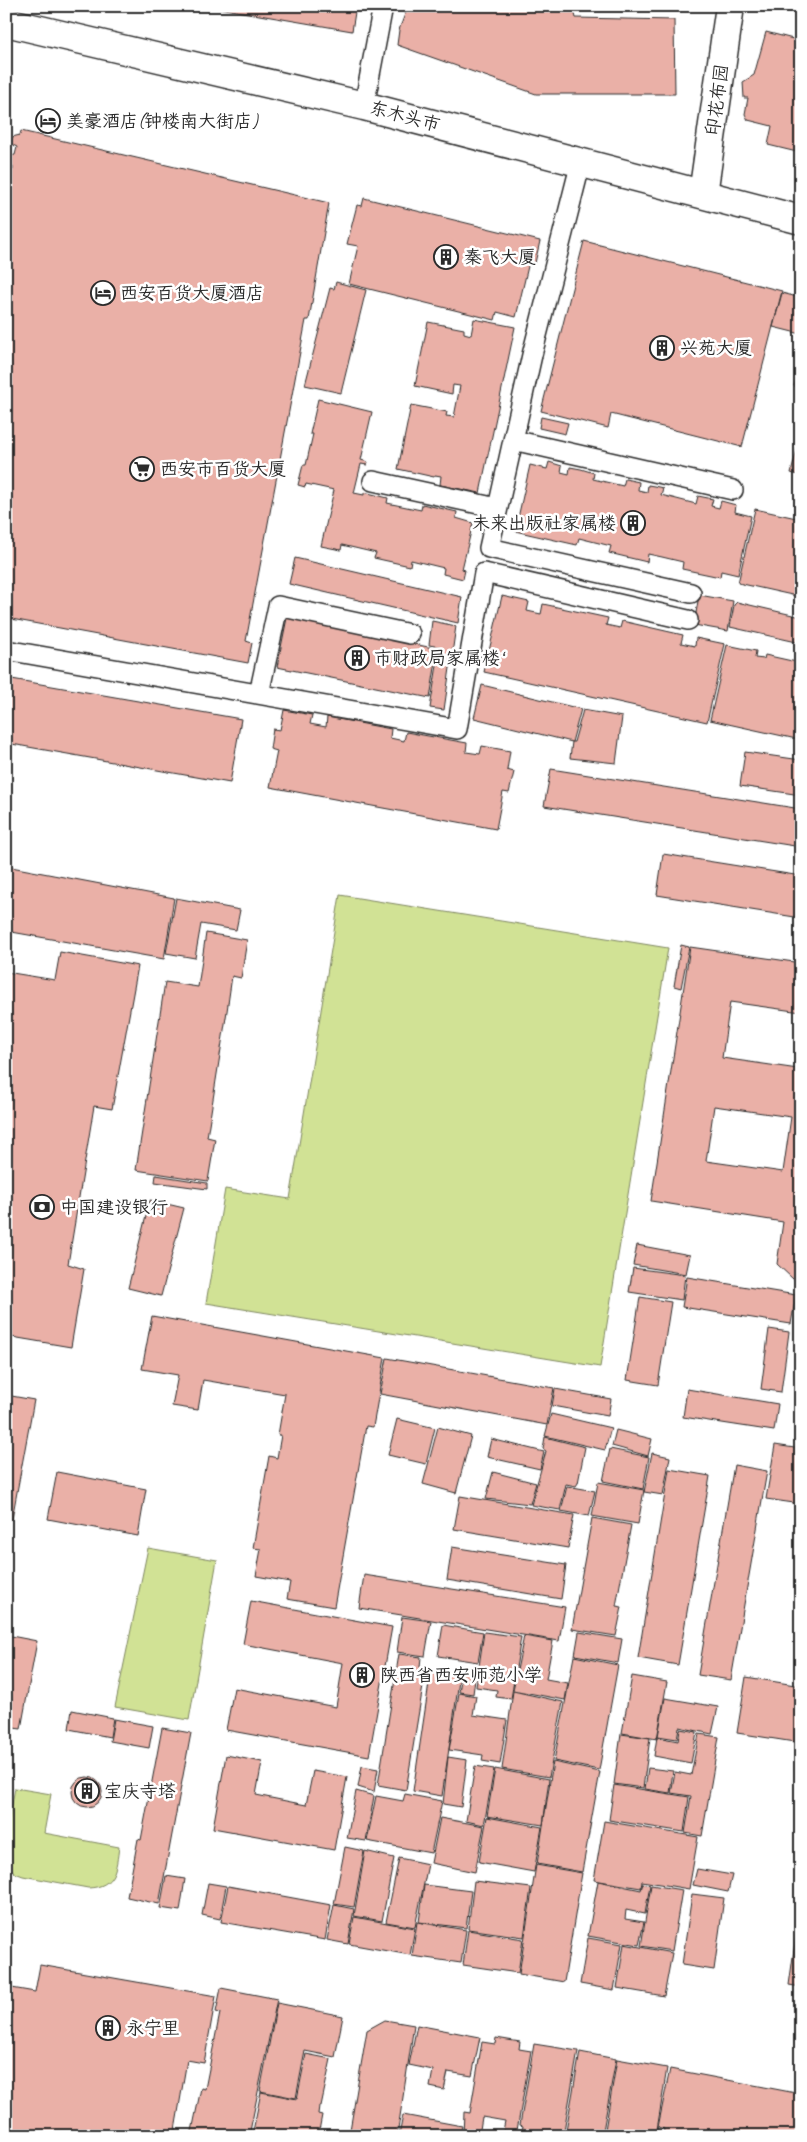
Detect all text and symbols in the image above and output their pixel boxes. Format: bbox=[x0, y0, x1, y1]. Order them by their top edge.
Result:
street label: 印花布园 bbox=[701, 63, 733, 137]
street label: 东木头市 bbox=[367, 96, 443, 136]
hotel icon: 美豪酒店(钟楼南大街店) bbox=[35, 108, 61, 134]
place label: 美豪酒店(钟楼南大街店) bbox=[66, 110, 259, 132]
building icon: 秦飞大厦 bbox=[433, 244, 459, 270]
place label: 秦飞大厦 bbox=[464, 246, 536, 268]
hotel icon: 西安百货大厦酒店 bbox=[90, 280, 116, 306]
place label: 西安百货大厦酒店 bbox=[120, 282, 264, 304]
building icon: 兴苑大厦 bbox=[649, 335, 675, 361]
place label: 兴苑大厦 bbox=[680, 337, 752, 359]
supermarket icon: 西安市百货大厦 bbox=[129, 456, 155, 482]
place label: 西安市百货大厦 bbox=[160, 458, 286, 480]
building icon: 未来出版社家属楼 bbox=[620, 510, 646, 536]
place label: 未来出版社家属楼 bbox=[472, 512, 616, 534]
building icon: 市财政局家属楼‘ bbox=[344, 645, 370, 671]
place label: 市财政局家属楼‘ bbox=[374, 647, 506, 669]
bank icon: 中国建设银行 bbox=[29, 1194, 55, 1220]
place label: 中国建设银行 bbox=[60, 1196, 168, 1218]
building icon: 陕西省西安师范小学 bbox=[349, 1662, 375, 1688]
place label: 陕西省西安师范小学 bbox=[380, 1664, 542, 1686]
building icon: 宝庆寺塔 bbox=[74, 1778, 100, 1804]
place label: 宝庆寺塔 bbox=[104, 1780, 176, 1802]
building icon: 永宁里 bbox=[95, 2015, 121, 2041]
place label: 永宁里 bbox=[126, 2017, 180, 2039]

